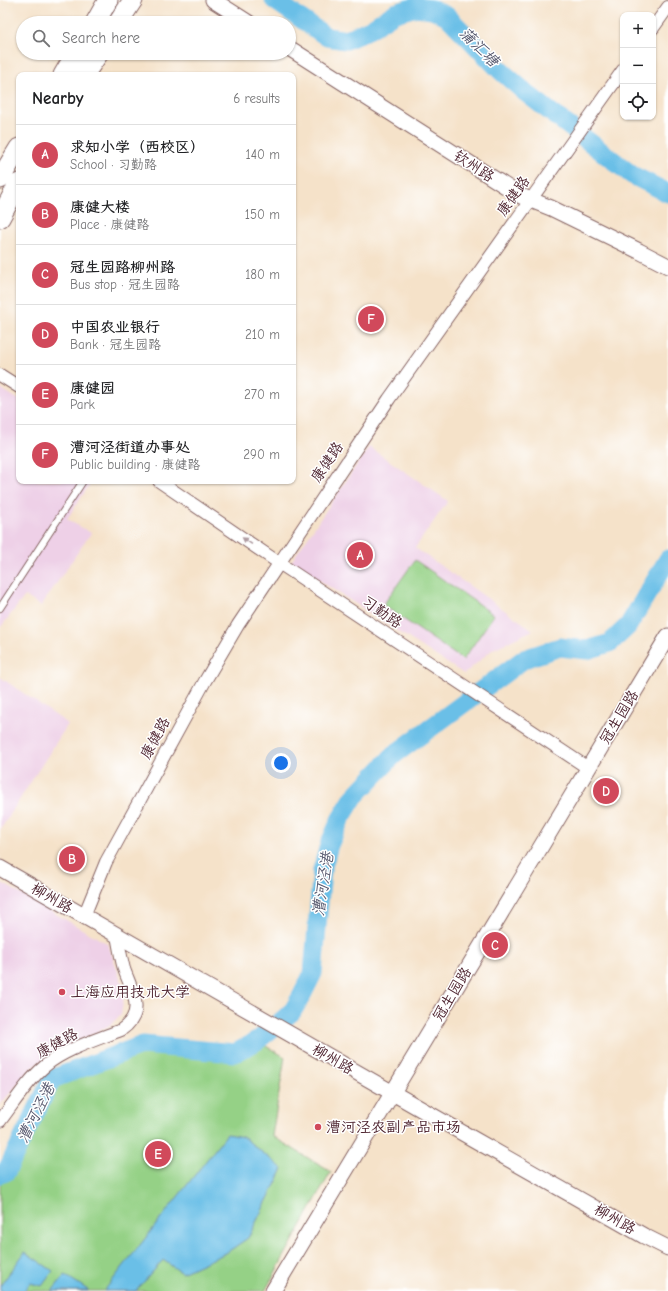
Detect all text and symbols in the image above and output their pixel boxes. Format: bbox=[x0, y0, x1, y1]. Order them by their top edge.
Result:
map controls bbox=[620, 12, 656, 120]
button: + bbox=[620, 12, 656, 48]
search box bbox=[16, 16, 296, 60]
water label: 蒲汇塘 bbox=[456, 24, 504, 72]
icon: search bbox=[30, 27, 52, 49]
text: Search here bbox=[62, 29, 140, 47]
button: − bbox=[620, 48, 656, 84]
button: locate bbox=[620, 84, 656, 120]
text: Nearby bbox=[32, 89, 83, 108]
text: 6 results bbox=[233, 91, 280, 106]
text: 求知小学（西校区） bbox=[70, 138, 205, 156]
street label: 钦州路 bbox=[450, 146, 498, 186]
text: A bbox=[41, 147, 49, 162]
text: 140 m bbox=[246, 147, 280, 162]
text: School · 习勤路 bbox=[70, 157, 157, 172]
street label: 康健路 bbox=[493, 172, 533, 220]
text: 康健大楼 bbox=[70, 198, 130, 216]
text: B bbox=[41, 207, 49, 222]
text: 150 m bbox=[245, 207, 280, 222]
text: Place · 康健路 bbox=[70, 217, 150, 232]
text: 冠生园路柳州路 bbox=[70, 258, 175, 276]
text: C bbox=[41, 267, 49, 282]
text: 180 m bbox=[245, 267, 280, 282]
text: Bus stop · 冠生园路 bbox=[70, 277, 180, 292]
pin: F bbox=[358, 304, 384, 334]
text: 中国农业银行 bbox=[70, 318, 160, 336]
text: D bbox=[41, 327, 49, 342]
text: 210 m bbox=[245, 327, 280, 342]
text: Bank · 冠生园路 bbox=[70, 337, 161, 352]
text: 康健园 bbox=[70, 379, 115, 397]
text: E bbox=[41, 387, 49, 402]
text: 270 m bbox=[244, 387, 280, 402]
text: Park bbox=[70, 397, 95, 412]
text: 漕河泾街道办事处 bbox=[70, 438, 190, 456]
street label: 康健路 bbox=[307, 438, 347, 486]
text: F bbox=[41, 447, 49, 462]
text: 290 m bbox=[243, 447, 280, 462]
text: Public building · 康健路 bbox=[70, 457, 201, 472]
one-way arrow bbox=[241, 537, 252, 545]
pin: A bbox=[347, 540, 373, 570]
street label: 习勤路 bbox=[358, 592, 406, 632]
street label: 冠生园路 bbox=[596, 687, 642, 747]
street label: 康健路 bbox=[136, 714, 174, 762]
your location bbox=[271, 753, 291, 773]
pin: D bbox=[593, 776, 619, 806]
pin: B bbox=[59, 844, 85, 874]
water label: 漕河泾港 bbox=[309, 849, 337, 917]
street label: 柳州路 bbox=[28, 879, 76, 917]
pin: C bbox=[482, 930, 508, 960]
street label: 冠生园路 bbox=[429, 964, 475, 1024]
place label: 上海应用技术大学 bbox=[70, 983, 190, 1001]
marker: 上海应用技术大学 bbox=[57, 987, 67, 997]
street label: 康健路 bbox=[33, 1024, 81, 1062]
street label: 柳州路 bbox=[309, 1040, 357, 1078]
water label: 漕河泾港 bbox=[13, 1079, 59, 1146]
place label: 漕河泾农副产品市场 bbox=[326, 1118, 461, 1136]
marker: 漕河泾农副产品市场 bbox=[313, 1122, 323, 1132]
pin: E bbox=[145, 1139, 171, 1169]
street label: 柳州路 bbox=[591, 1200, 639, 1238]

